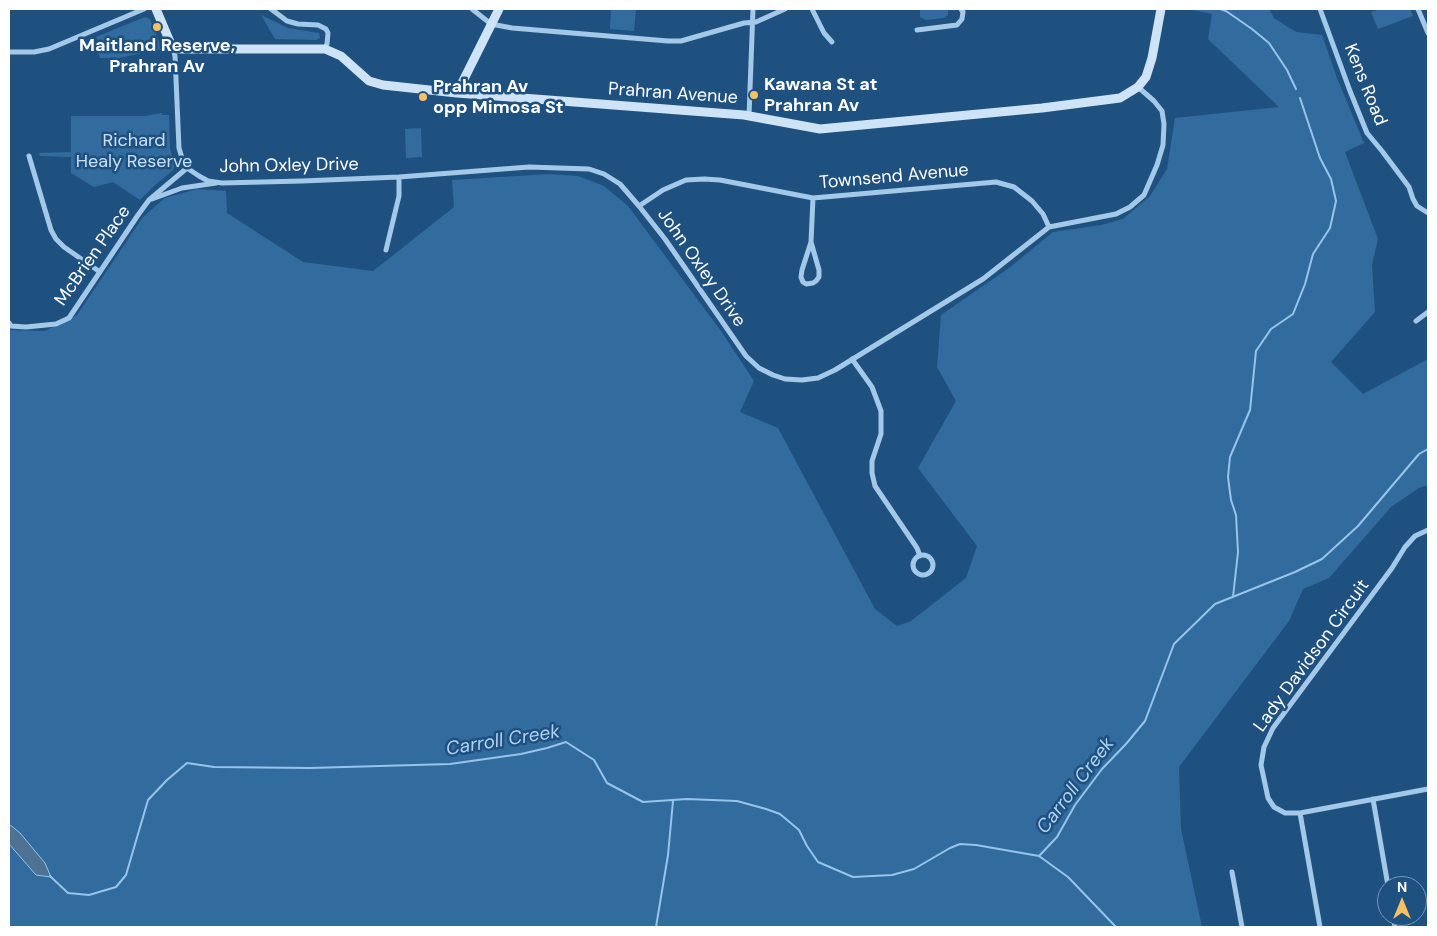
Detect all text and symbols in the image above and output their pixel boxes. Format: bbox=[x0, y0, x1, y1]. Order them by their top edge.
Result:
marker: Maitland Reserve, Prahran Av bbox=[151, 21, 163, 33]
place label: Maitland Reserve, Prahran Av bbox=[79, 35, 235, 78]
street label: Kens Road bbox=[1339, 41, 1391, 129]
place label: Kawana St at Prahran Av bbox=[764, 74, 877, 116]
place label: Prahran Av opp Mimosa St bbox=[433, 76, 564, 118]
street label: Prahran Avenue bbox=[607, 79, 739, 109]
marker: Kawana St at Prahran Av bbox=[748, 89, 760, 101]
marker: Prahran Av opp Mimosa St bbox=[417, 91, 429, 103]
park label: Richard Healy Reserve bbox=[76, 130, 192, 172]
street label: John Oxley Drive bbox=[219, 154, 359, 178]
street label: Townsend Avenue bbox=[818, 160, 970, 194]
street label: McBrien Place bbox=[50, 202, 136, 310]
street label: John Oxley Drive bbox=[652, 205, 750, 331]
street label: Lady Davidson Circuit bbox=[1250, 576, 1374, 736]
water label: Carroll Creek bbox=[444, 721, 562, 761]
water label: Carroll Creek bbox=[1032, 733, 1120, 839]
north arrow bbox=[1377, 876, 1427, 926]
text: N bbox=[1397, 878, 1407, 896]

